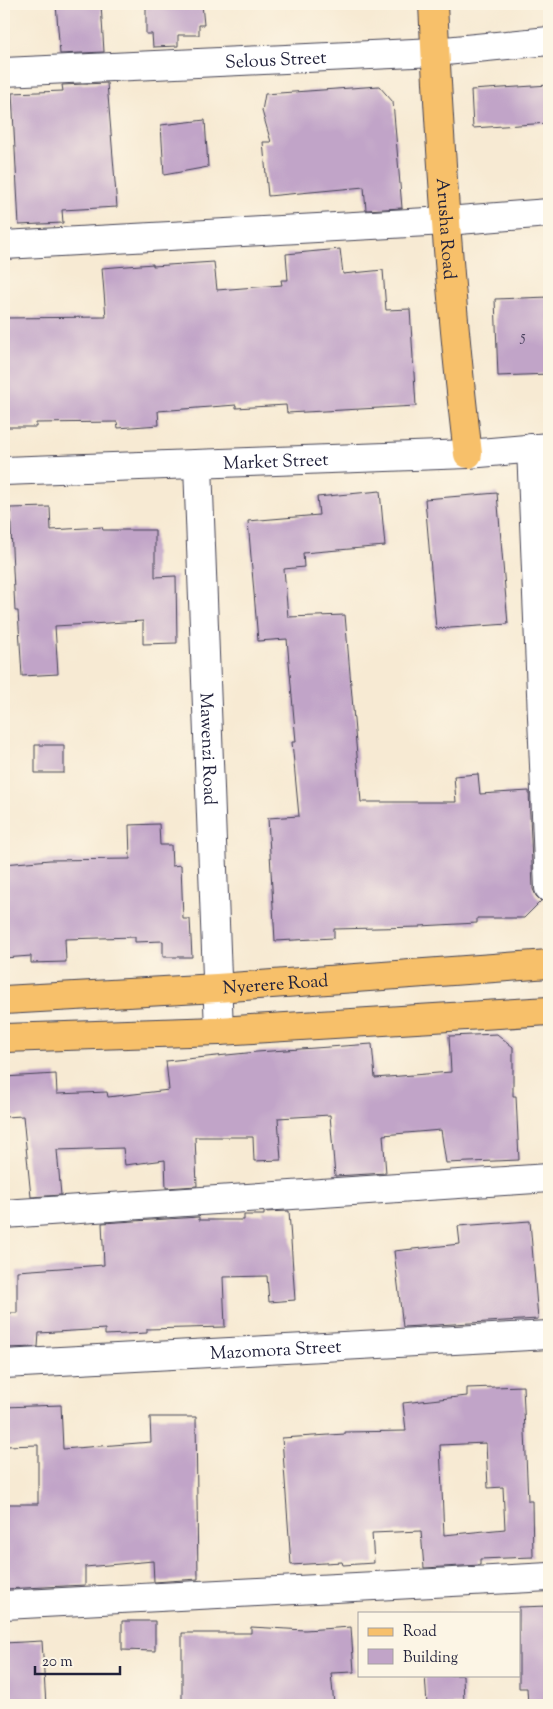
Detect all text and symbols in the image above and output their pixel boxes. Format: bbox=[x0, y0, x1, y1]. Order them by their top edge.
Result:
street label: Selous Street bbox=[224, 46, 327, 77]
street label: Arusha Road bbox=[428, 177, 461, 281]
house number: 5 bbox=[519, 327, 526, 348]
street label: Market Street bbox=[223, 448, 329, 478]
street label: Mawenzi Road bbox=[191, 692, 222, 806]
street label: Nyerere Road bbox=[222, 969, 329, 1003]
street label: Mazomora Street bbox=[209, 1335, 342, 1368]
legend bbox=[358, 1612, 520, 1676]
text: Road bbox=[403, 1622, 437, 1643]
scale bar bbox=[35, 1644, 120, 1676]
text: Building bbox=[403, 1648, 458, 1669]
text: 20 m bbox=[42, 1652, 73, 1673]

